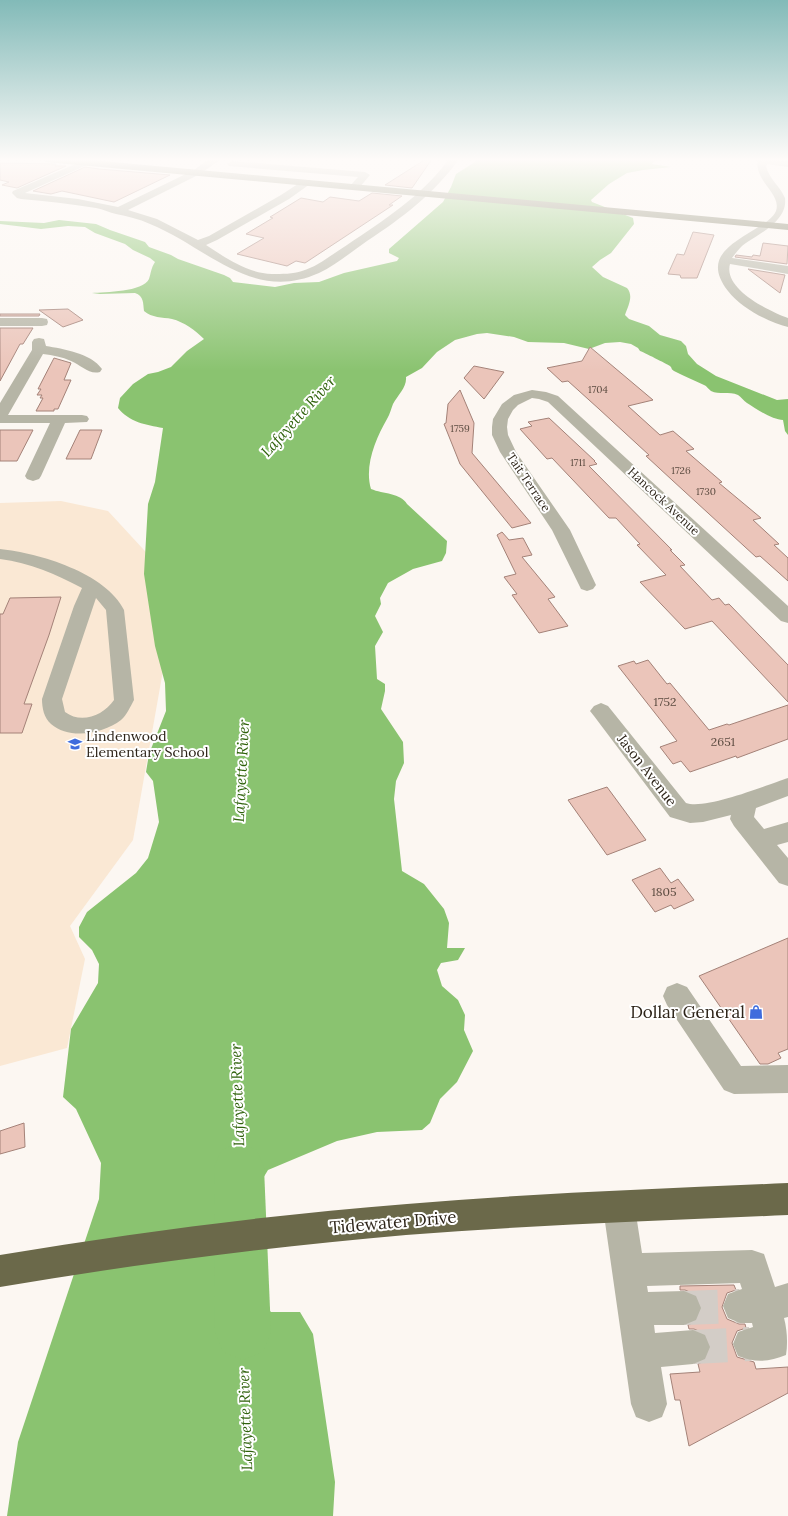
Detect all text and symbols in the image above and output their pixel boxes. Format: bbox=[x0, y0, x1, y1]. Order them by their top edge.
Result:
water label: Lafayette River bbox=[257, 371, 340, 461]
house number: 1704 bbox=[588, 383, 609, 396]
house number: 1759 bbox=[450, 422, 470, 435]
street label: Tait Terrace bbox=[504, 450, 554, 515]
house number: 1711 bbox=[570, 456, 586, 469]
street label: Hancock Avenue bbox=[625, 464, 703, 538]
house number: 1726 bbox=[671, 464, 691, 477]
house number: 1730 bbox=[696, 485, 716, 498]
house number: 1752 bbox=[654, 694, 676, 709]
water label: Lafayette River bbox=[229, 719, 253, 823]
place label: Lindenwood Elementary School bbox=[86, 727, 209, 761]
street label: Jason Avenue bbox=[613, 730, 681, 810]
house number: 2651 bbox=[711, 734, 735, 749]
school or university icon: Lindenwood Elementary School bbox=[67, 736, 83, 752]
house number: 1805 bbox=[651, 884, 677, 899]
place label: Dollar General bbox=[630, 1001, 745, 1023]
shop icon: Dollar General bbox=[748, 1004, 764, 1020]
water label: Lafayette River bbox=[226, 1043, 248, 1147]
street label: Tidewater Drive bbox=[329, 1205, 457, 1239]
water label: Lafayette River bbox=[234, 1367, 256, 1471]

